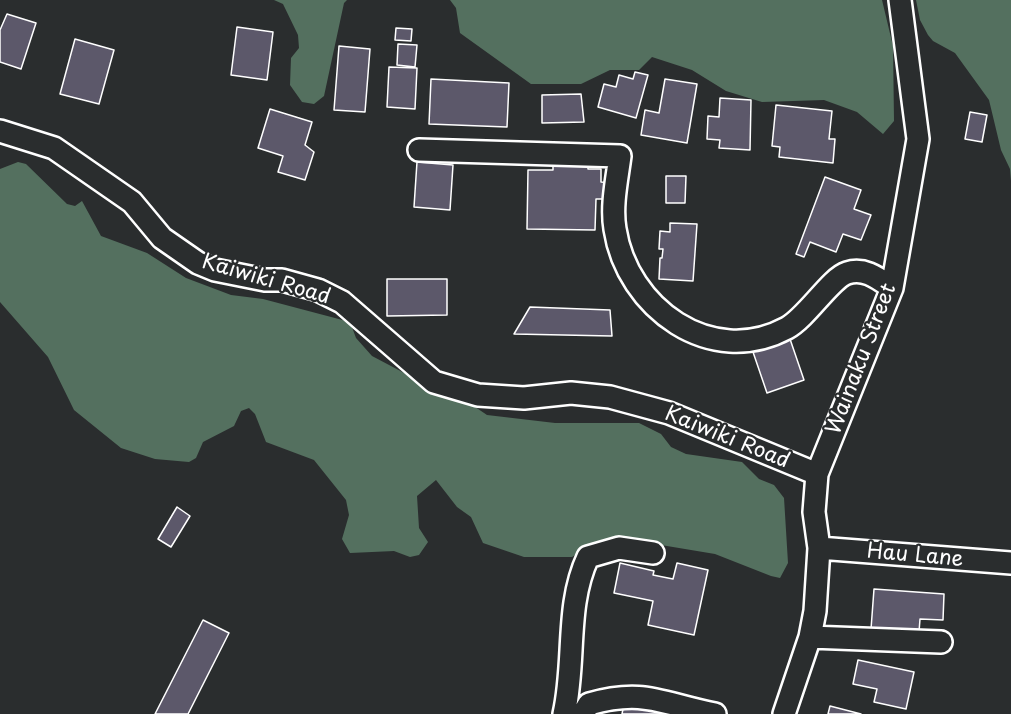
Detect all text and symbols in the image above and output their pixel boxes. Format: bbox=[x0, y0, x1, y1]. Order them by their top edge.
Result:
street label: Kaiwiki Road bbox=[199, 250, 333, 310]
street label: Wainaku Street bbox=[822, 280, 902, 438]
street label: Kaiwiki Road bbox=[661, 402, 793, 474]
street label: Hau Lane bbox=[866, 539, 964, 573]

